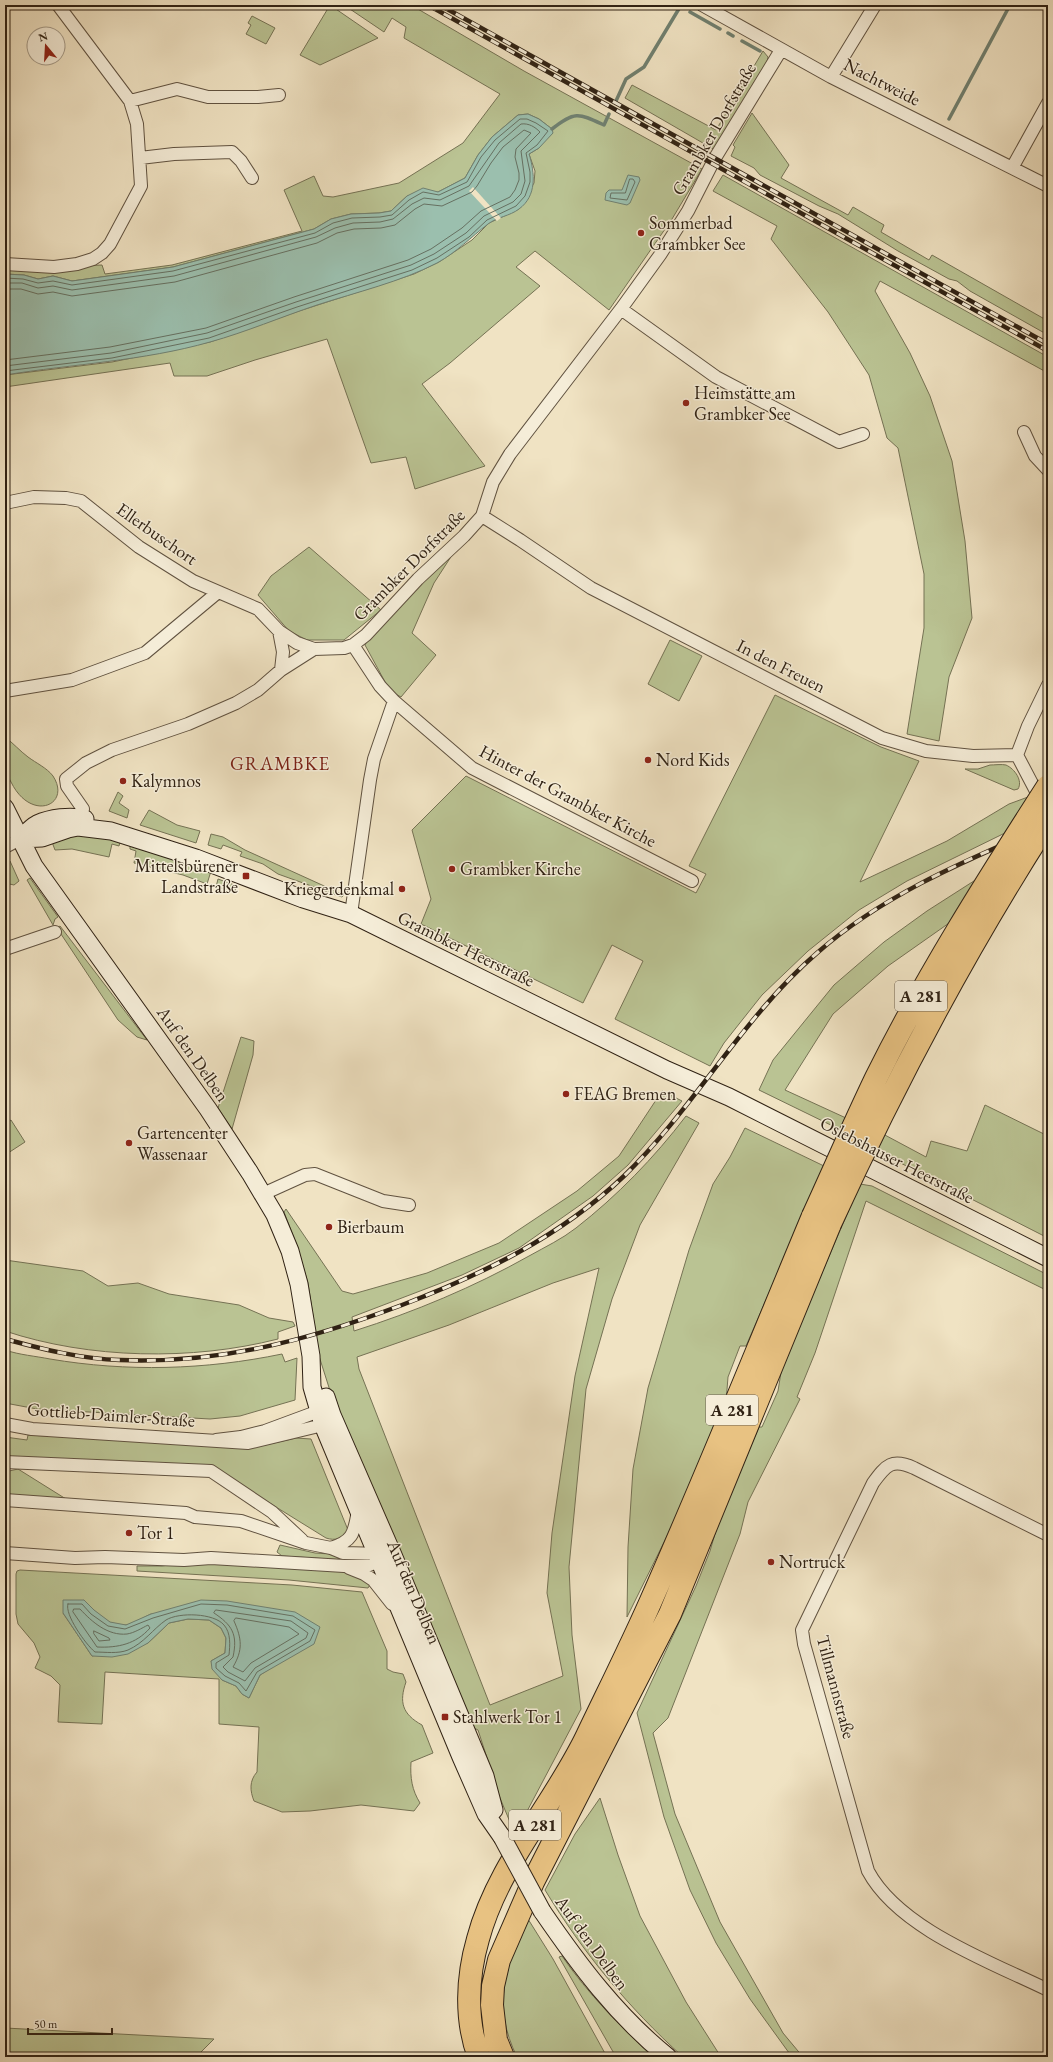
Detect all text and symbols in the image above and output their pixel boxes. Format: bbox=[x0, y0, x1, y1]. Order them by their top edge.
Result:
north arrow bbox=[26, 26, 66, 66]
text: N bbox=[37, 28, 49, 45]
street label: Nachtweide bbox=[840, 52, 924, 111]
street label: Grambker Dorfstraße bbox=[666, 58, 761, 199]
place label: Sommerbad Grambker See bbox=[649, 211, 746, 255]
marker: Sommerbad Grambker See bbox=[636, 228, 646, 238]
place label: Heimstätte am Grambker See bbox=[694, 381, 796, 425]
marker: Heimstätte am Grambker See bbox=[681, 398, 691, 408]
street label: Ellerbuschort bbox=[112, 497, 202, 570]
street label: Grambker Dorfstraße bbox=[348, 504, 470, 626]
street label: In den Freuen bbox=[733, 633, 830, 698]
street label: Hinter der Grambker Kirche bbox=[476, 739, 661, 852]
place label: Nord Kids bbox=[656, 748, 730, 771]
district label: GRAMBKE bbox=[230, 751, 330, 776]
marker: Nord Kids bbox=[643, 755, 653, 765]
place label: Kalymnos bbox=[131, 769, 201, 792]
marker: Kalymnos bbox=[118, 776, 128, 786]
place label: Mittelsbürener Landstraße bbox=[135, 854, 238, 898]
place label: Grambker Kirche bbox=[460, 857, 581, 880]
marker: Grambker Kirche bbox=[447, 864, 457, 874]
marker: Mittelsbürener Landstraße bbox=[241, 871, 251, 881]
place label: Kriegerdenkmal bbox=[284, 877, 394, 900]
marker: Kriegerdenkmal bbox=[397, 884, 407, 894]
street label: Grambker Heerstraße bbox=[394, 905, 538, 992]
road number: A 281 bbox=[895, 981, 947, 1011]
street label: Auf den Delben bbox=[152, 1001, 235, 1106]
place label: FEAG Bremen bbox=[574, 1082, 677, 1105]
marker: FEAG Bremen bbox=[561, 1089, 571, 1099]
street label: Oslebshauser Heerstraße bbox=[816, 1111, 978, 1208]
place label: Gartencenter Wassenaar bbox=[137, 1121, 228, 1165]
marker: Gartencenter Wassenaar bbox=[124, 1138, 134, 1148]
place label: Bierbaum bbox=[337, 1215, 405, 1238]
marker: Bierbaum bbox=[324, 1222, 334, 1232]
road number: A 281 bbox=[706, 1395, 758, 1425]
street label: Gottlieb-Daimler-Straße bbox=[26, 1397, 196, 1432]
place label: Tor 1 bbox=[137, 1521, 174, 1544]
marker: Tor 1 bbox=[124, 1528, 134, 1538]
street label: Auf den Delben bbox=[382, 1535, 447, 1648]
place label: Nortruck bbox=[779, 1550, 846, 1573]
marker: Nortruck bbox=[766, 1557, 776, 1567]
street label: Tillmannstraße bbox=[812, 1633, 861, 1741]
place label: Stahlwerk Tor 1 bbox=[453, 1705, 562, 1728]
marker: Stahlwerk Tor 1 bbox=[440, 1712, 450, 1722]
road number: A 281 bbox=[509, 1810, 561, 1840]
street label: Auf den Delben bbox=[550, 1890, 635, 1995]
scale bar bbox=[28, 2010, 112, 2036]
text: 50 m bbox=[34, 2016, 58, 2032]

